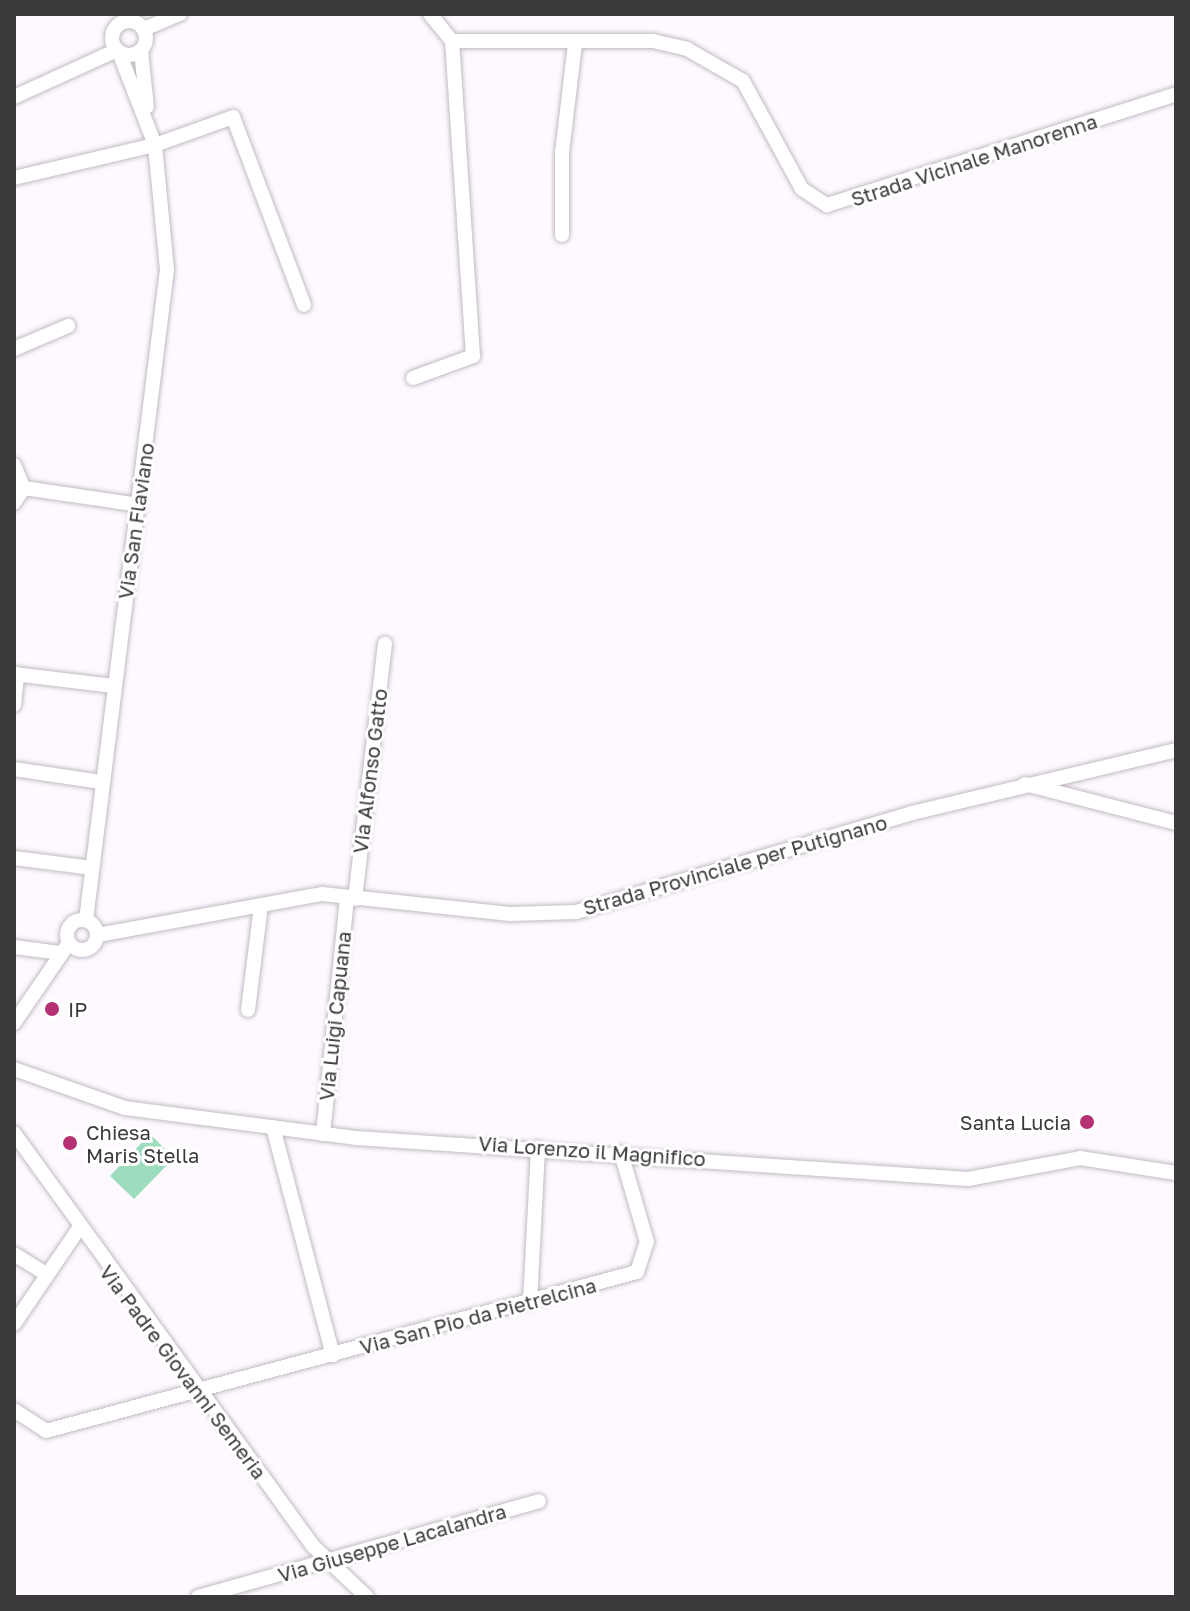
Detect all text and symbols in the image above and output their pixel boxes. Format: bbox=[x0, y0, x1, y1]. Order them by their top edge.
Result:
street label: Strada Vicinale Manorenna bbox=[848, 109, 1100, 211]
street label: Via San Flaviano bbox=[113, 441, 159, 601]
street label: Via Alfonso Gatto bbox=[348, 687, 392, 855]
street label: Strada Provinciale per Putignano bbox=[580, 810, 890, 920]
street label: Via Luigi Capuana bbox=[314, 930, 356, 1102]
place label: IP bbox=[68, 997, 87, 1021]
marker: IP bbox=[43, 1000, 61, 1018]
place label: Santa Lucia bbox=[960, 1110, 1071, 1134]
marker: Santa Lucia bbox=[1078, 1113, 1096, 1131]
place label: Chiesa Maris Stella bbox=[86, 1120, 199, 1167]
street label: Via Lorenzo il Magnifico bbox=[478, 1131, 706, 1171]
marker: Chiesa Maris Stella bbox=[61, 1134, 79, 1152]
street label: Via Padre Giovanni Semeria bbox=[95, 1260, 271, 1484]
street label: Via San Pio da Pietrelcina bbox=[357, 1273, 599, 1359]
street label: Via Giuseppe Lacalandra bbox=[275, 1499, 509, 1587]

